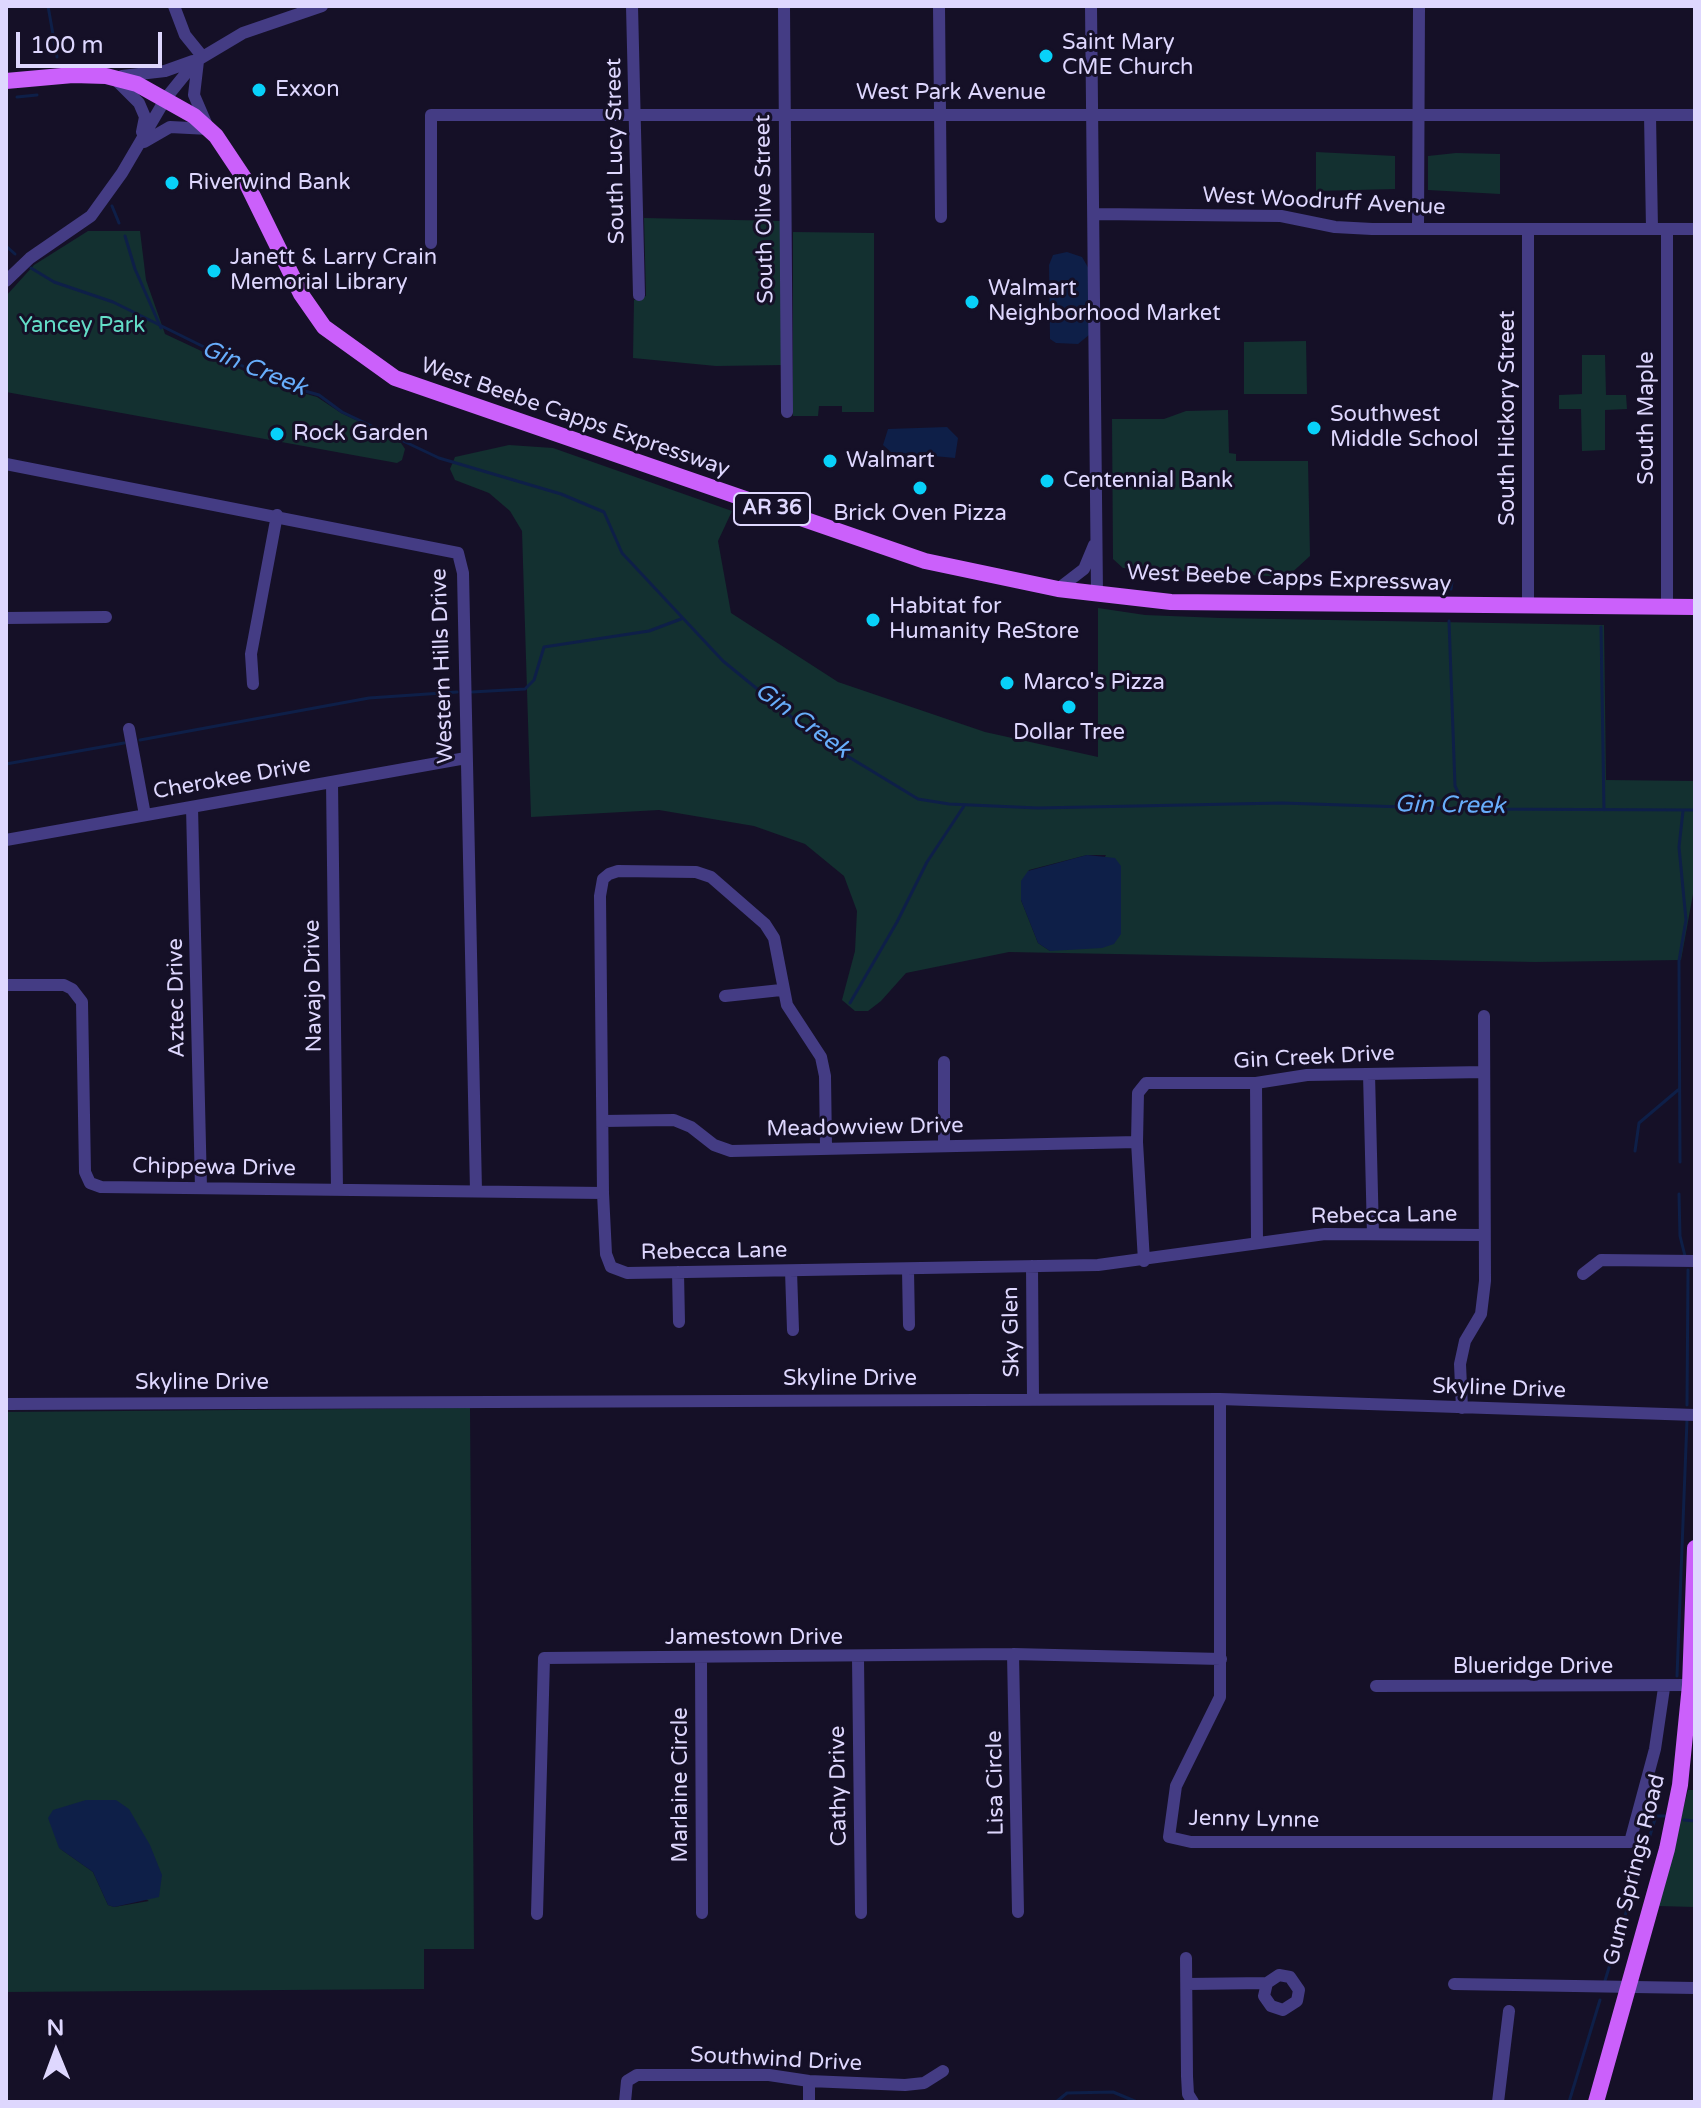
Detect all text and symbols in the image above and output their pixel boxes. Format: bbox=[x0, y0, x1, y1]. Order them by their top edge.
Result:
scale bar bbox=[20, 16, 166, 66]
place label: Saint Mary CME Church bbox=[1062, 30, 1194, 82]
text: 100 m bbox=[30, 31, 104, 60]
marker: Saint Mary CME Church bbox=[1037, 47, 1055, 65]
street label: South Lucy Street bbox=[601, 58, 631, 244]
place label: Exxon bbox=[275, 77, 340, 103]
street label: West Park Avenue bbox=[856, 80, 1046, 106]
marker: Exxon bbox=[250, 81, 268, 99]
street label: South Olive Street bbox=[750, 114, 780, 304]
place label: Riverwind Bank bbox=[188, 170, 350, 196]
marker: Riverwind Bank bbox=[163, 174, 181, 192]
street label: West Woodruff Avenue bbox=[1202, 182, 1446, 222]
place label: Janett & Larry Crain Memorial Library bbox=[230, 245, 437, 296]
marker: Janett & Larry Crain Memorial Library bbox=[205, 262, 223, 280]
place label: Walmart Neighborhood Market bbox=[988, 276, 1221, 328]
marker: Walmart Neighborhood Market bbox=[963, 293, 981, 311]
street label: South Hickory Street bbox=[1495, 310, 1521, 526]
park label: Yancey Park bbox=[19, 313, 145, 339]
water label: Gin Creek bbox=[197, 335, 311, 403]
street label: South Maple bbox=[1634, 351, 1660, 485]
street label: West Beebe Capps Expressway bbox=[417, 353, 733, 483]
place label: Southwest Middle School bbox=[1330, 402, 1479, 454]
marker: Southwest Middle School bbox=[1305, 419, 1323, 437]
place label: Rock Garden bbox=[293, 421, 428, 447]
marker: Rock Garden bbox=[268, 425, 286, 443]
place label: Walmart bbox=[846, 448, 935, 474]
marker: Walmart bbox=[821, 452, 839, 470]
place label: Centennial Bank bbox=[1063, 468, 1233, 494]
marker: Centennial Bank bbox=[1038, 472, 1056, 490]
marker: Brick Oven Pizza bbox=[911, 479, 929, 497]
road number: AR 36 bbox=[734, 493, 810, 525]
place label: Brick Oven Pizza bbox=[833, 501, 1007, 527]
street label: West Beebe Capps Expressway bbox=[1126, 560, 1452, 598]
street label: Western Hills Drive bbox=[426, 568, 460, 764]
place label: Habitat for Humanity ReStore bbox=[889, 594, 1079, 646]
marker: Habitat for Humanity ReStore bbox=[864, 611, 882, 629]
place label: Marco's Pizza bbox=[1023, 670, 1165, 696]
marker: Marco's Pizza bbox=[998, 674, 1016, 692]
water label: Gin Creek bbox=[749, 677, 855, 765]
marker: Dollar Tree bbox=[1060, 698, 1078, 716]
place label: Dollar Tree bbox=[1013, 720, 1125, 746]
street label: Cherokee Drive bbox=[151, 752, 313, 806]
water label: Gin Creek bbox=[1394, 791, 1506, 821]
street label: Navajo Drive bbox=[300, 919, 328, 1053]
street label: Aztec Drive bbox=[163, 938, 191, 1058]
street label: Gin Creek Drive bbox=[1233, 1041, 1395, 1075]
street label: Meadowview Drive bbox=[766, 1113, 964, 1143]
street label: Chippewa Drive bbox=[132, 1153, 296, 1183]
street label: Rebecca Lane bbox=[1310, 1202, 1458, 1230]
street label: Rebecca Lane bbox=[640, 1238, 788, 1266]
street label: Sky Glen bbox=[998, 1286, 1026, 1378]
street label: Skyline Drive bbox=[783, 1366, 917, 1392]
street label: Skyline Drive bbox=[135, 1370, 269, 1396]
street label: Skyline Drive bbox=[1432, 1373, 1566, 1405]
street label: Jamestown Drive bbox=[665, 1625, 843, 1651]
street label: Blueridge Drive bbox=[1453, 1654, 1613, 1680]
street label: Marlaine Circle bbox=[668, 1707, 694, 1863]
street label: Cathy Drive bbox=[825, 1725, 853, 1847]
street label: Lisa Circle bbox=[982, 1730, 1010, 1836]
street label: Gum Springs Road bbox=[1598, 1772, 1672, 1968]
street label: Jenny Lynne bbox=[1188, 1806, 1320, 1834]
north arrow bbox=[16, 2012, 96, 2092]
text: N bbox=[47, 2015, 65, 2041]
street label: Southwind Drive bbox=[689, 2042, 863, 2078]

